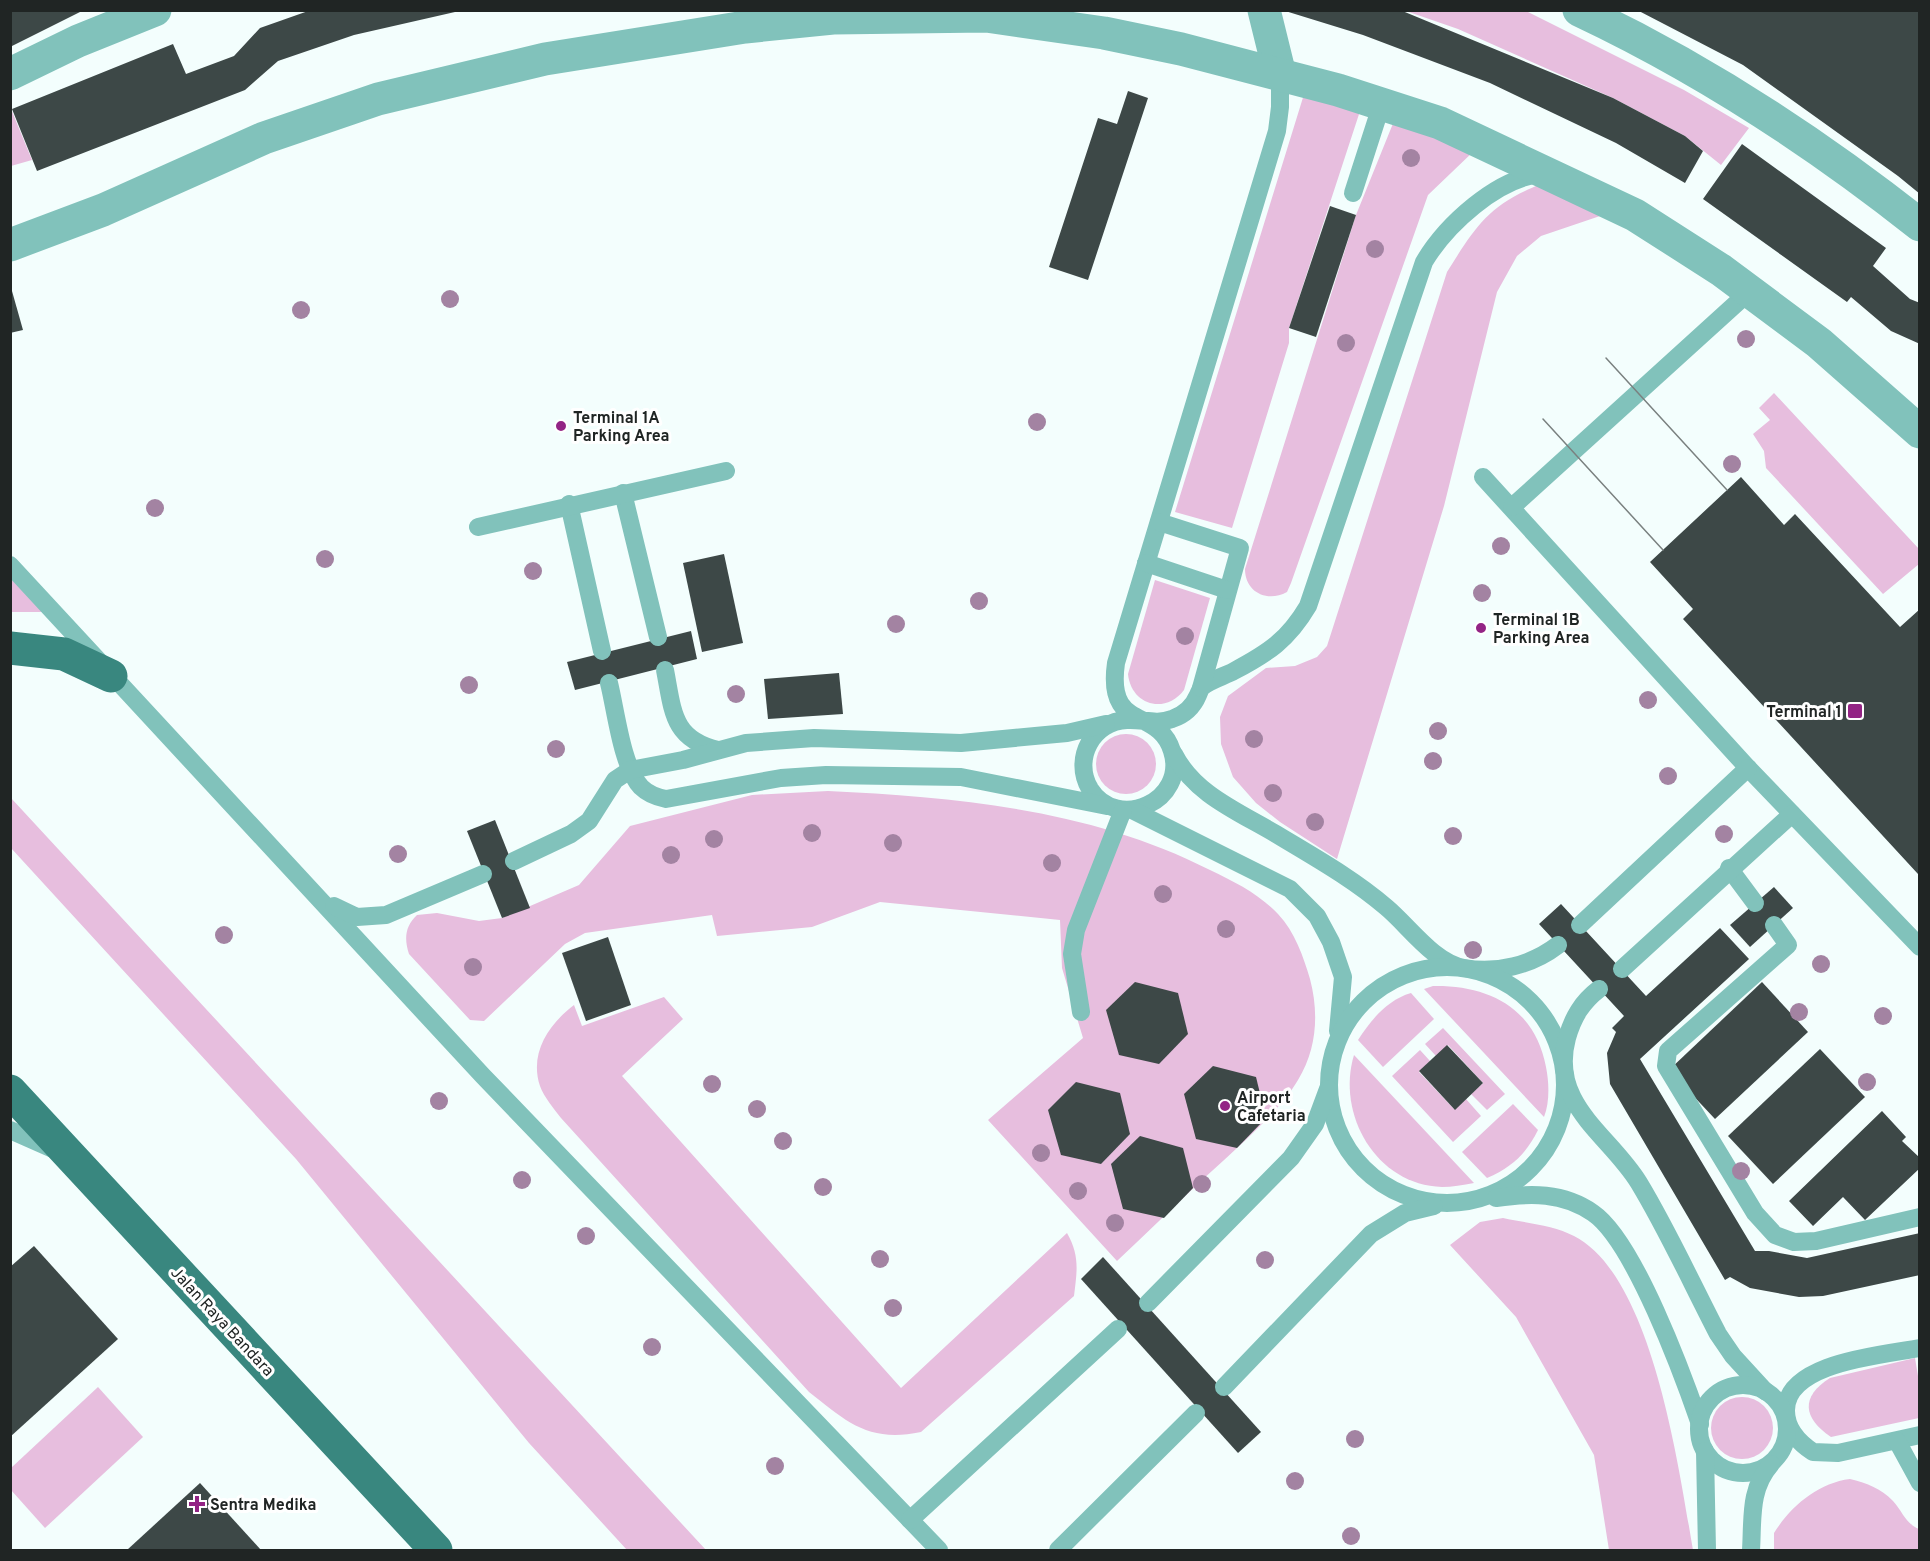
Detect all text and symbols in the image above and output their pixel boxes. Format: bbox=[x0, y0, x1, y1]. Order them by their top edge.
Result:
place label: Terminal 1A Parking Area bbox=[573, 409, 670, 447]
marker: Terminal 1A Parking Area bbox=[554, 419, 568, 433]
place label: Terminal 1B Parking Area bbox=[1493, 611, 1590, 649]
marker: Terminal 1B Parking Area bbox=[1474, 621, 1488, 635]
marker: Terminal 1 bbox=[1846, 702, 1864, 720]
place label: Terminal 1 bbox=[1766, 703, 1842, 723]
place label: Airport Cafetaria bbox=[1237, 1089, 1306, 1127]
marker: Airport Cafetaria bbox=[1218, 1099, 1232, 1113]
street label: Jalan Raya Bandara bbox=[166, 1263, 277, 1381]
marker: Sentra Medika bbox=[188, 1495, 206, 1513]
place label: Sentra Medika bbox=[210, 1496, 316, 1516]

